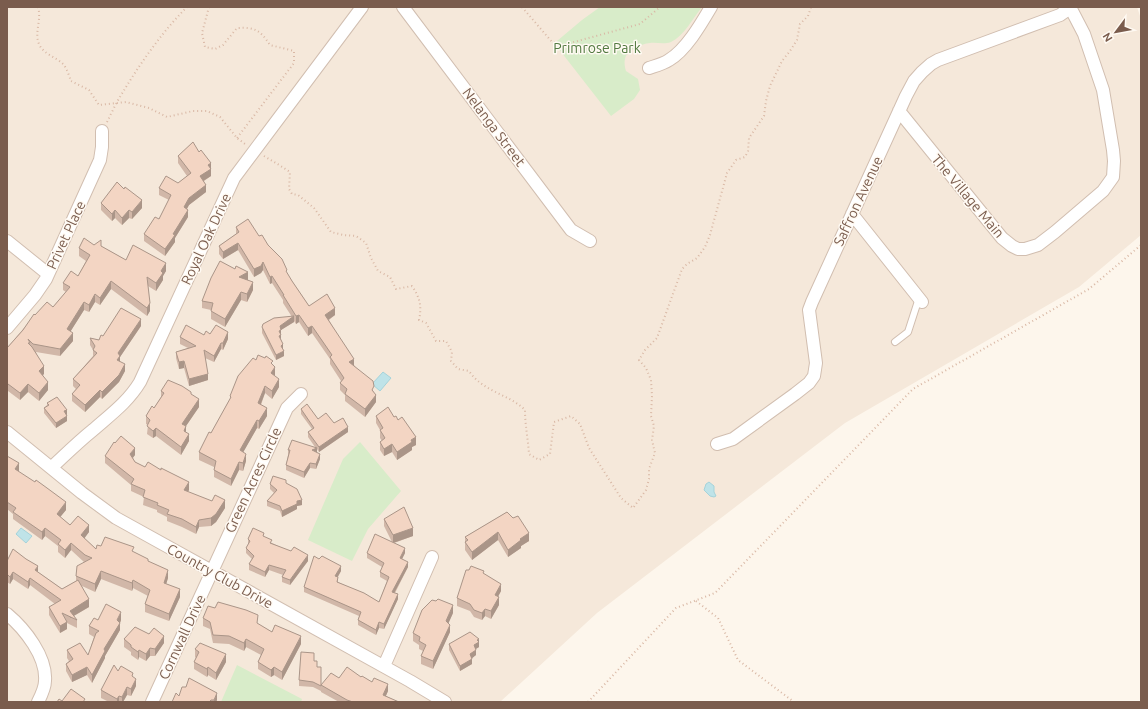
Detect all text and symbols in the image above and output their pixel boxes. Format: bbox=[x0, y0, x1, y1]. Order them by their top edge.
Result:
north arrow bbox=[1096, 12, 1136, 52]
text: N bbox=[1100, 31, 1115, 44]
park label: Primrose Park bbox=[553, 40, 641, 56]
street label: Nelanga Street bbox=[459, 85, 529, 170]
street label: The Village Main bbox=[929, 151, 1007, 241]
street label: Saffron Avenue bbox=[830, 154, 886, 248]
street label: Royal Oak Drive bbox=[178, 191, 234, 287]
street label: Privet Place bbox=[43, 198, 89, 272]
street label: Green Acres Circle bbox=[222, 425, 284, 535]
street label: Country Club Drive bbox=[164, 540, 276, 612]
street label: Cornwall Drive bbox=[155, 592, 209, 682]

